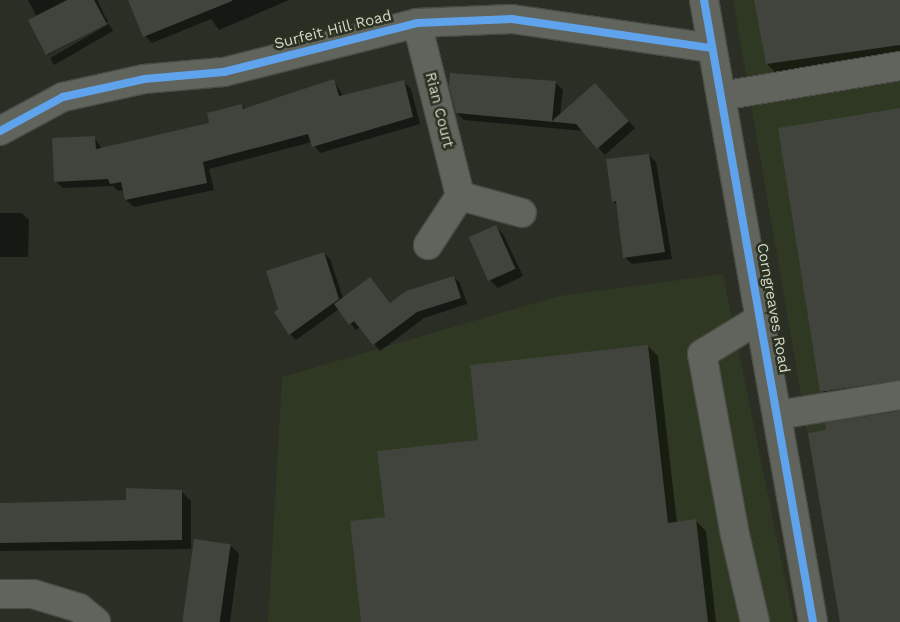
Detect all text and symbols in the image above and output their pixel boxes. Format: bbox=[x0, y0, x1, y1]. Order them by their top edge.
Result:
street label: Surfeit Hill Road bbox=[272, 7, 394, 53]
street label: Rian Court bbox=[421, 70, 457, 150]
street label: Corngreaves Road bbox=[753, 242, 793, 374]

